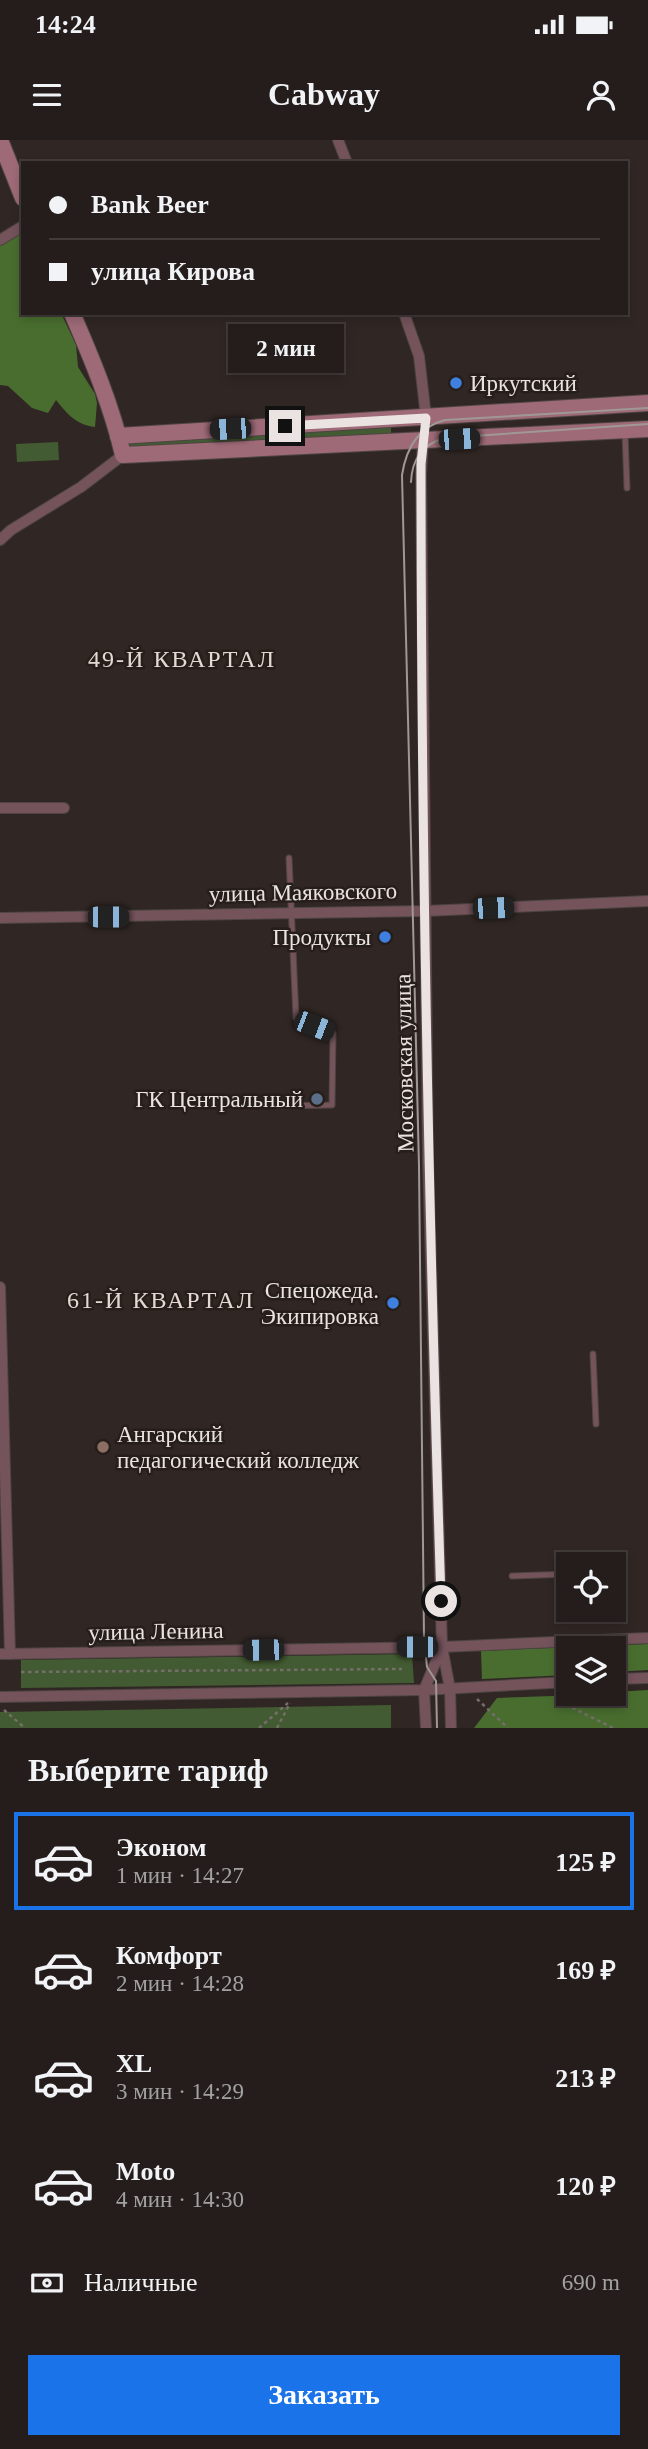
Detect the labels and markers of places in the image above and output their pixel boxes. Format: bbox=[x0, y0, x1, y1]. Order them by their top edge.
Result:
place label: Иркутский bbox=[470, 371, 577, 396]
marker: Иркутский bbox=[448, 375, 464, 391]
place label: Продукты bbox=[272, 925, 371, 950]
marker: Продукты bbox=[377, 929, 393, 945]
place label: ГК Центральный bbox=[135, 1087, 303, 1112]
marker: ГК Центральный bbox=[309, 1091, 325, 1107]
place label: Спецожеда. Экипировка bbox=[261, 1278, 379, 1329]
marker: Спецожеда. Экипировка bbox=[385, 1295, 401, 1311]
place label: Ангарский педагогический колледж bbox=[117, 1422, 359, 1473]
marker: Ангарский педагогический колледж bbox=[95, 1439, 111, 1455]

